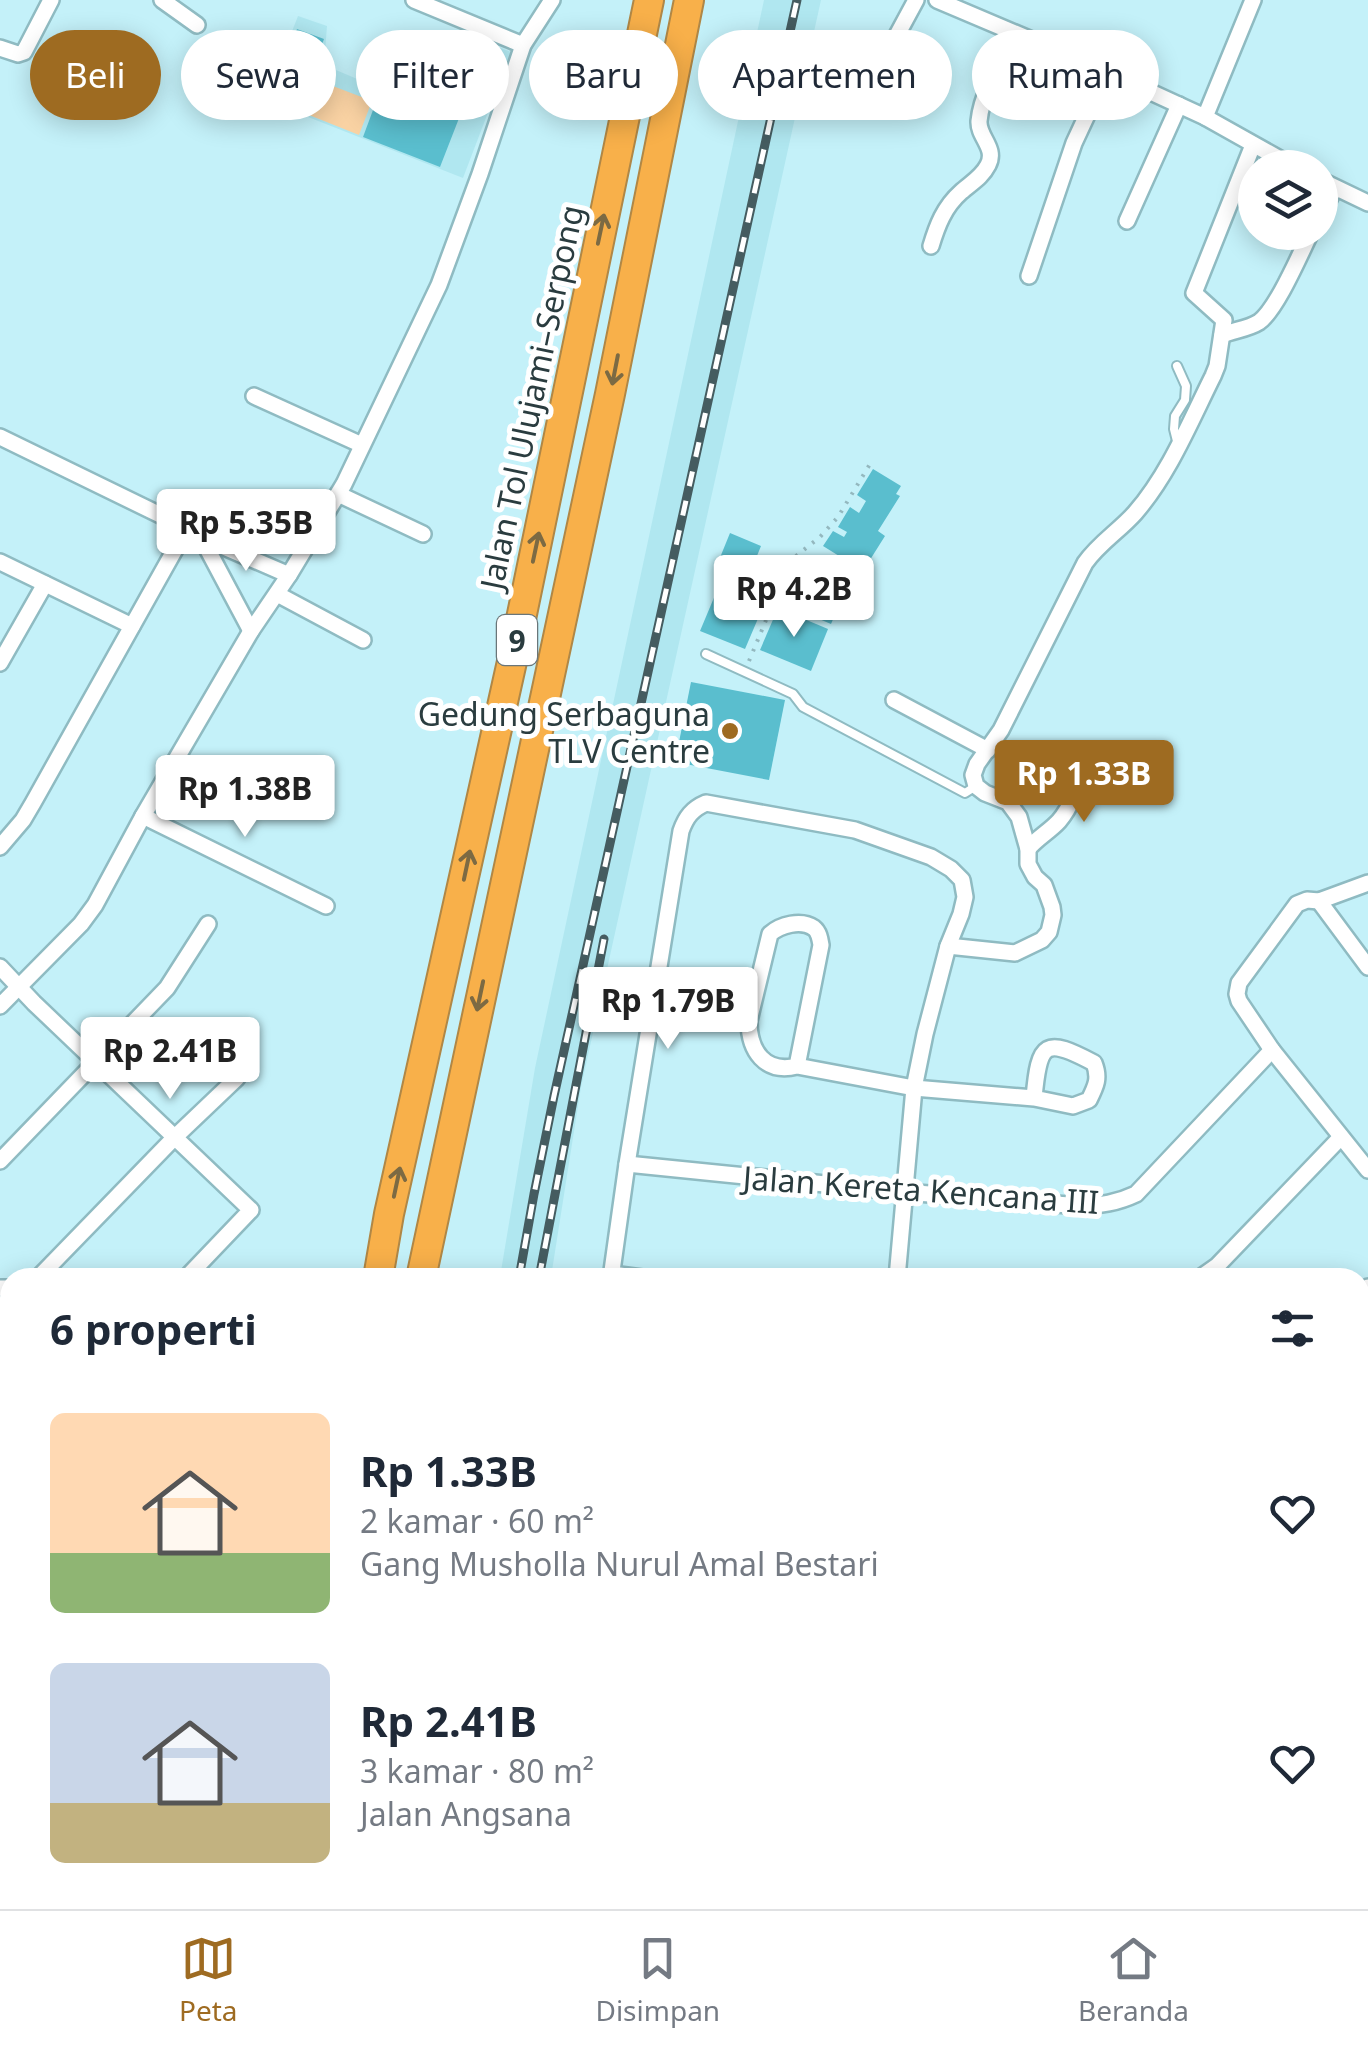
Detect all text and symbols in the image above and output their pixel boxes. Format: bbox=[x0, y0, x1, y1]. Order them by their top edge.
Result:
chip: Beli bbox=[30, 30, 161, 120]
chip: Sewa bbox=[181, 30, 336, 120]
chip: Filter bbox=[356, 30, 509, 120]
chip: Baru bbox=[529, 30, 678, 120]
chip: Apartemen bbox=[698, 30, 952, 120]
chip: Rumah bbox=[972, 30, 1159, 120]
map controls bbox=[1238, 150, 1338, 250]
button: layers bbox=[1238, 150, 1338, 250]
street label: Jalan Tol Ulujami–Serpong bbox=[469, 201, 593, 596]
one-way arrow bbox=[593, 214, 612, 246]
one-way arrow bbox=[604, 353, 623, 385]
pin: Rp 5.35B bbox=[143, 489, 349, 574]
text: Rp 5.35B bbox=[179, 500, 313, 543]
one-way arrow bbox=[527, 532, 546, 564]
pin: Rp 4.2B bbox=[702, 555, 886, 640]
text: Rp 4.2B bbox=[736, 566, 852, 609]
road number: 9 bbox=[497, 615, 537, 665]
place label: Gedung Serbaguna TLV Centre bbox=[418, 692, 710, 772]
marker: Gedung Serbaguna TLV Centre bbox=[719, 720, 741, 742]
pin: Rp 1.33B bbox=[981, 740, 1187, 825]
text: Rp 1.33B bbox=[1017, 751, 1151, 794]
pin: Rp 1.38B bbox=[142, 755, 348, 840]
text: Rp 1.38B bbox=[178, 766, 312, 809]
one-way arrow bbox=[459, 849, 477, 881]
pin: Rp 1.79B bbox=[565, 967, 771, 1052]
text: Rp 1.79B bbox=[601, 978, 735, 1021]
one-way arrow bbox=[470, 979, 489, 1011]
pin: Rp 2.41B bbox=[67, 1017, 273, 1102]
text: Rp 2.41B bbox=[103, 1028, 237, 1071]
street label: Jalan Kereta Kencana III bbox=[739, 1155, 1100, 1223]
one-way arrow bbox=[388, 1167, 407, 1199]
text: 6 properti bbox=[50, 1300, 257, 1357]
icon: filters bbox=[1265, 1301, 1320, 1356]
text: Rp 1.33B bbox=[360, 1442, 537, 1499]
icon: home bbox=[130, 1453, 250, 1573]
icon: heart bbox=[1265, 1486, 1320, 1541]
text: 2 kamar · 60 m² bbox=[360, 1499, 594, 1542]
text: Gang Musholla Nurul Amal Bestari bbox=[360, 1542, 879, 1585]
text: Rp 2.41B bbox=[360, 1692, 537, 1749]
icon: home bbox=[130, 1703, 250, 1823]
icon: heart bbox=[1265, 1736, 1320, 1791]
text: 3 kamar · 80 m² bbox=[360, 1749, 594, 1792]
text: Jalan Angsana bbox=[360, 1792, 572, 1835]
tab: Peta bbox=[179, 1931, 238, 2029]
tab: Disimpan bbox=[595, 1931, 720, 2029]
tab: Beranda bbox=[1078, 1931, 1189, 2029]

